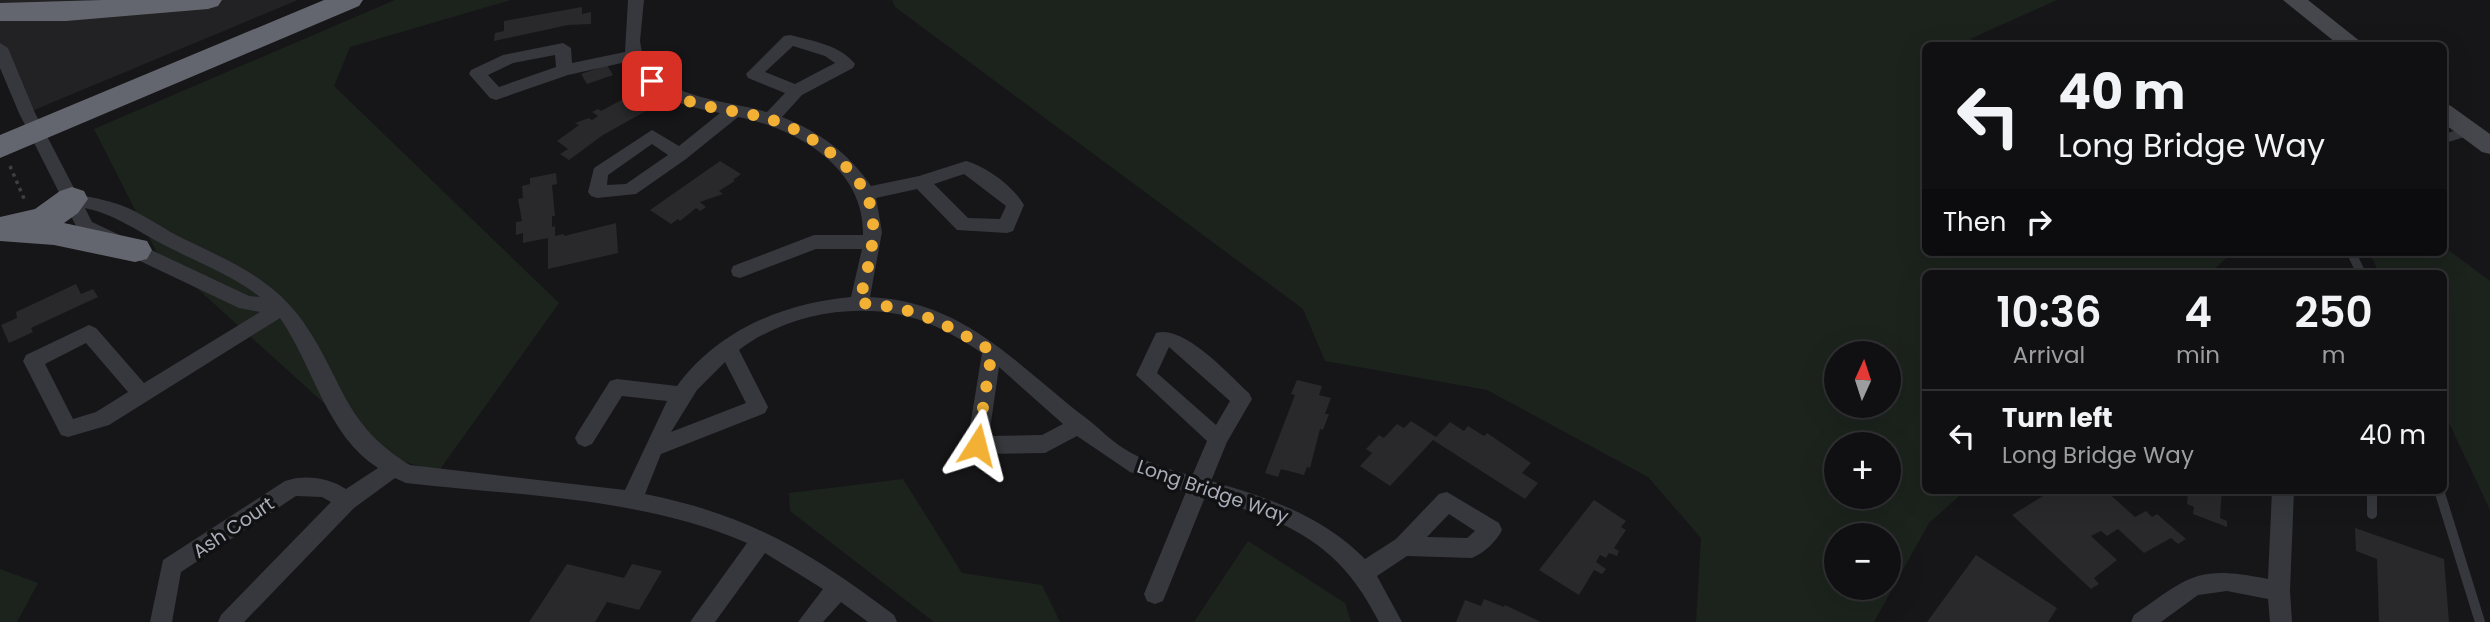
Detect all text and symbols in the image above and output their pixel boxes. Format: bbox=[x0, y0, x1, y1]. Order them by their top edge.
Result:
pin bbox=[622, 51, 682, 111]
text: 40 m bbox=[2058, 58, 2185, 126]
icon: arrive bbox=[633, 62, 671, 100]
icon: left bbox=[1943, 70, 2034, 161]
text: Long Bridge Way bbox=[2058, 123, 2325, 168]
icon: right bbox=[2020, 203, 2058, 241]
text: Then bbox=[1943, 204, 2006, 240]
text: 10:36 bbox=[1996, 283, 2102, 342]
text: 4 bbox=[2184, 283, 2212, 342]
text: 250 bbox=[2294, 283, 2373, 342]
text: Arrival bbox=[2013, 339, 2085, 371]
text: min bbox=[2176, 339, 2220, 371]
text: m bbox=[2322, 339, 2345, 371]
north arrow bbox=[1824, 341, 1900, 418]
map controls bbox=[1824, 341, 1901, 600]
text: Turn left bbox=[2002, 400, 2113, 436]
position arrow bbox=[940, 408, 1014, 482]
icon: left bbox=[1943, 417, 1981, 455]
text: 40 m bbox=[2360, 417, 2426, 453]
button: + bbox=[1824, 432, 1901, 509]
text: Long Bridge Way bbox=[2002, 439, 2194, 471]
street label: Long Bridge Way bbox=[1134, 453, 1292, 530]
street label: Ash Court bbox=[187, 490, 279, 565]
button: − bbox=[1824, 523, 1901, 600]

